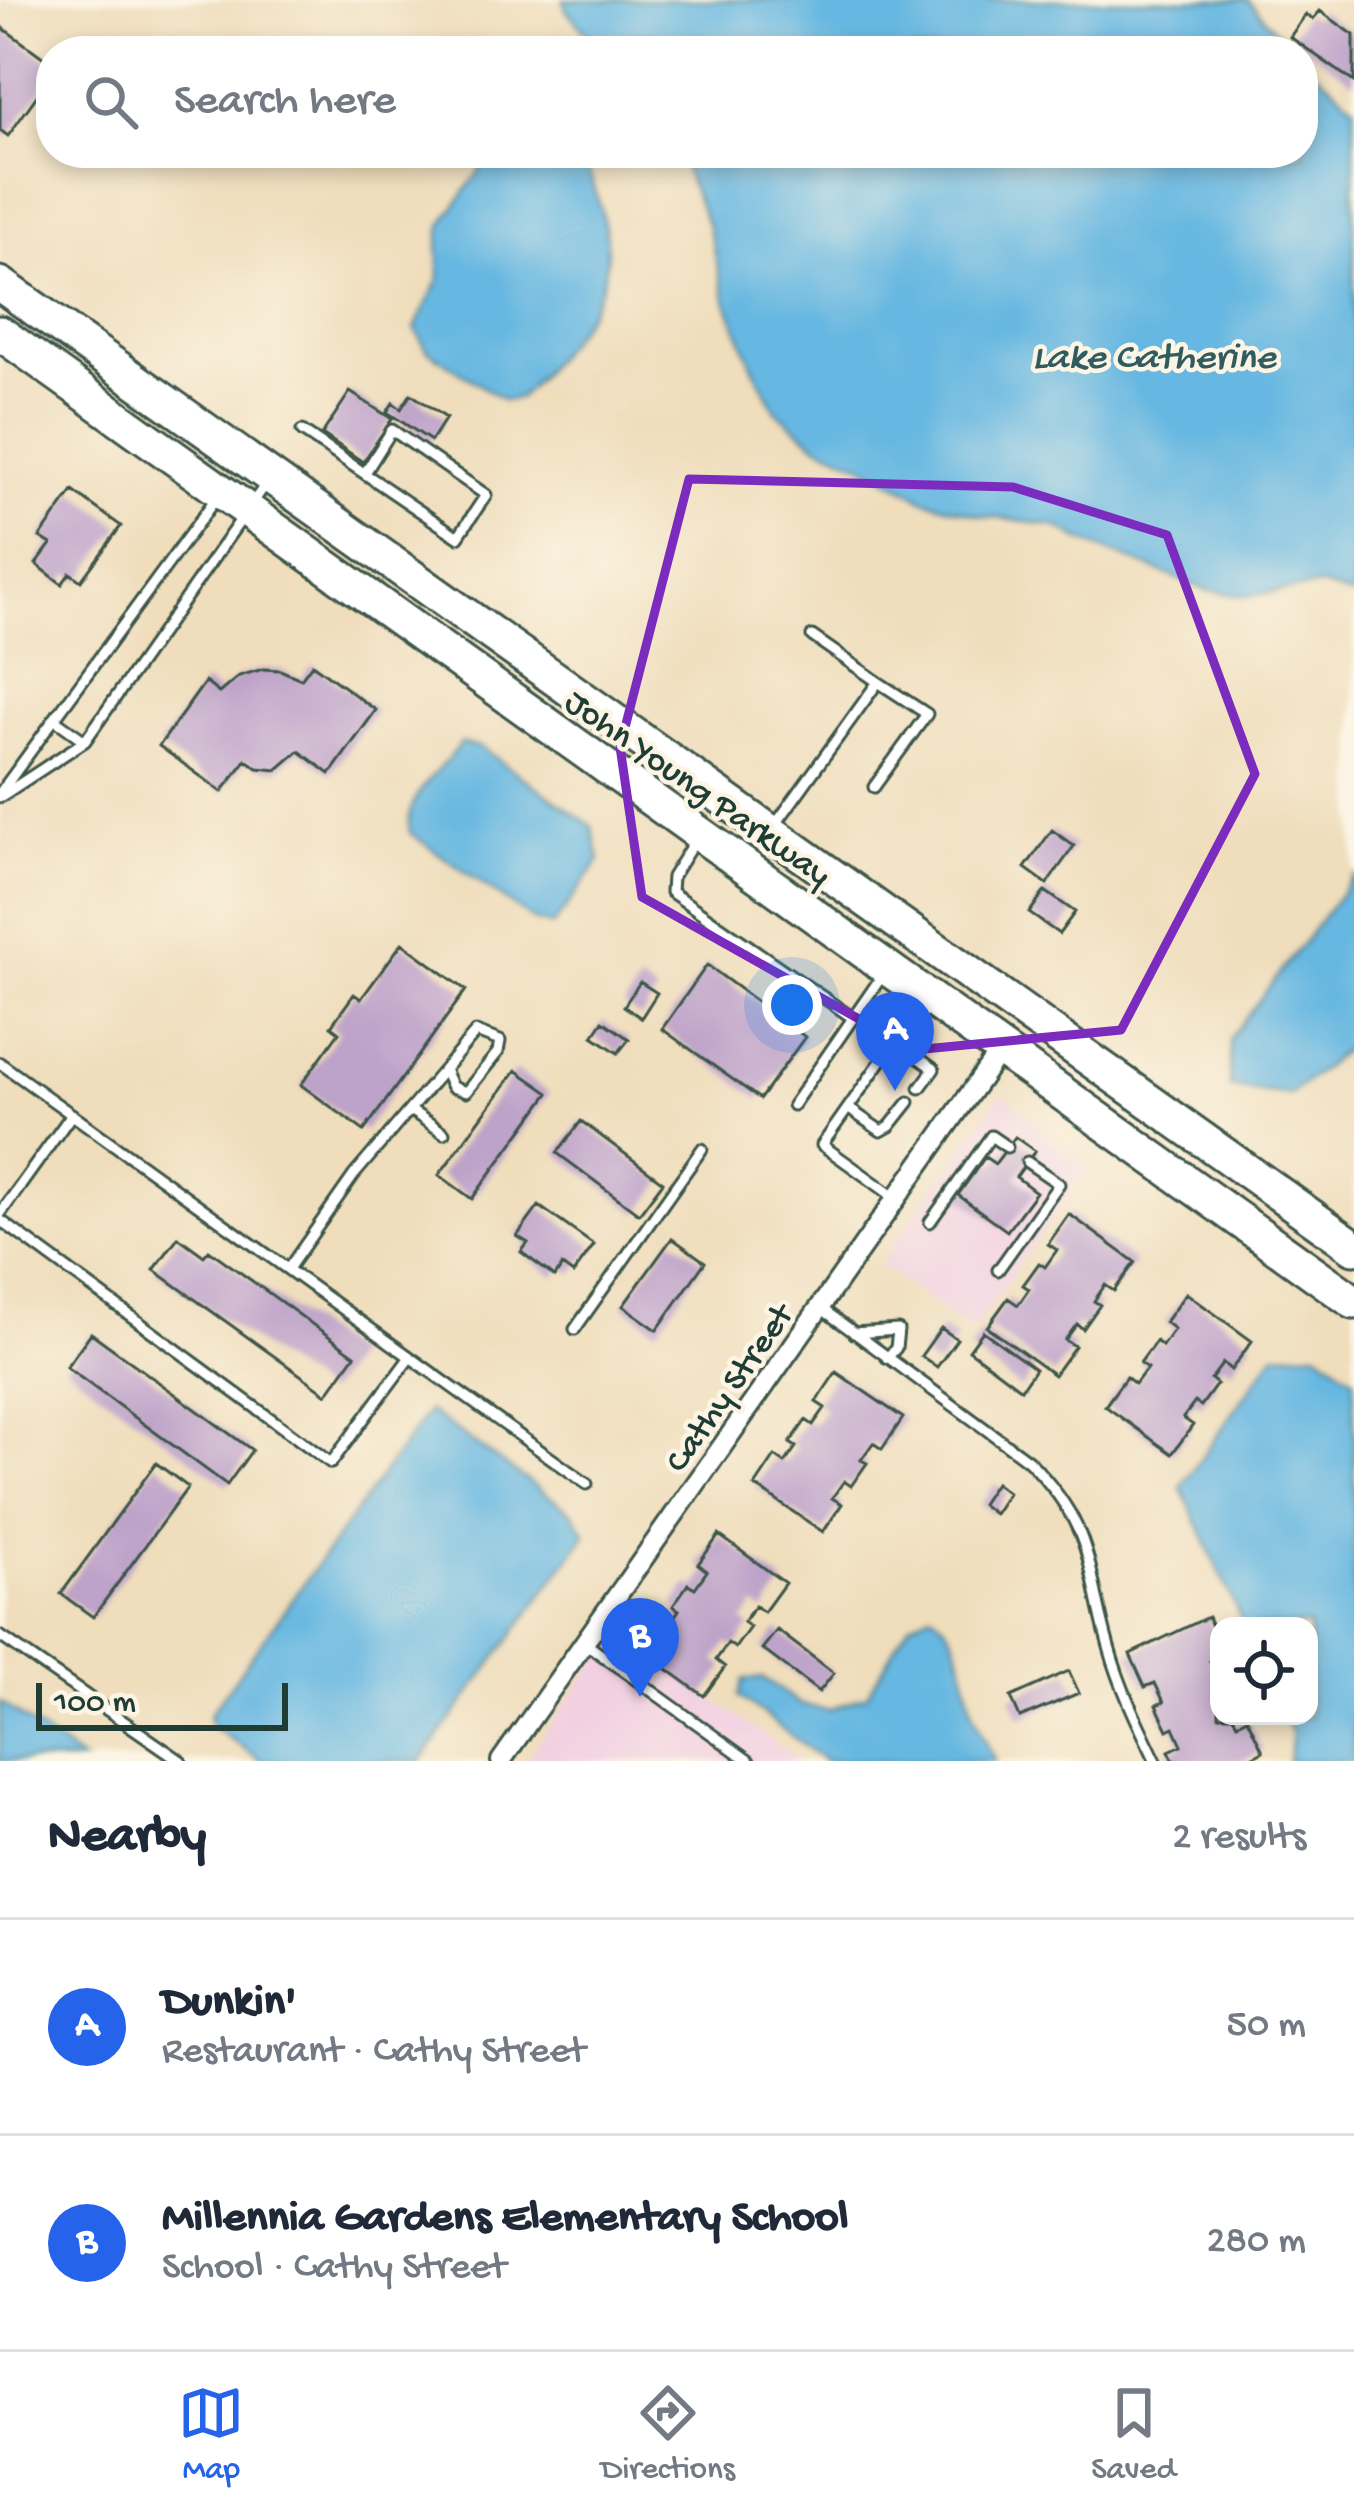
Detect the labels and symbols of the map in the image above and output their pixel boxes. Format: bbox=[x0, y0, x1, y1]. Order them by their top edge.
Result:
water label: Lake Catherine bbox=[1032, 337, 1278, 383]
street label: John Young Parkway bbox=[555, 682, 838, 899]
your location bbox=[762, 975, 822, 1035]
pin: A bbox=[856, 992, 934, 1091]
street label: Cathy Street bbox=[658, 1295, 807, 1482]
pin: B bbox=[601, 1598, 679, 1697]
scale bar bbox=[36, 1677, 288, 1730]

